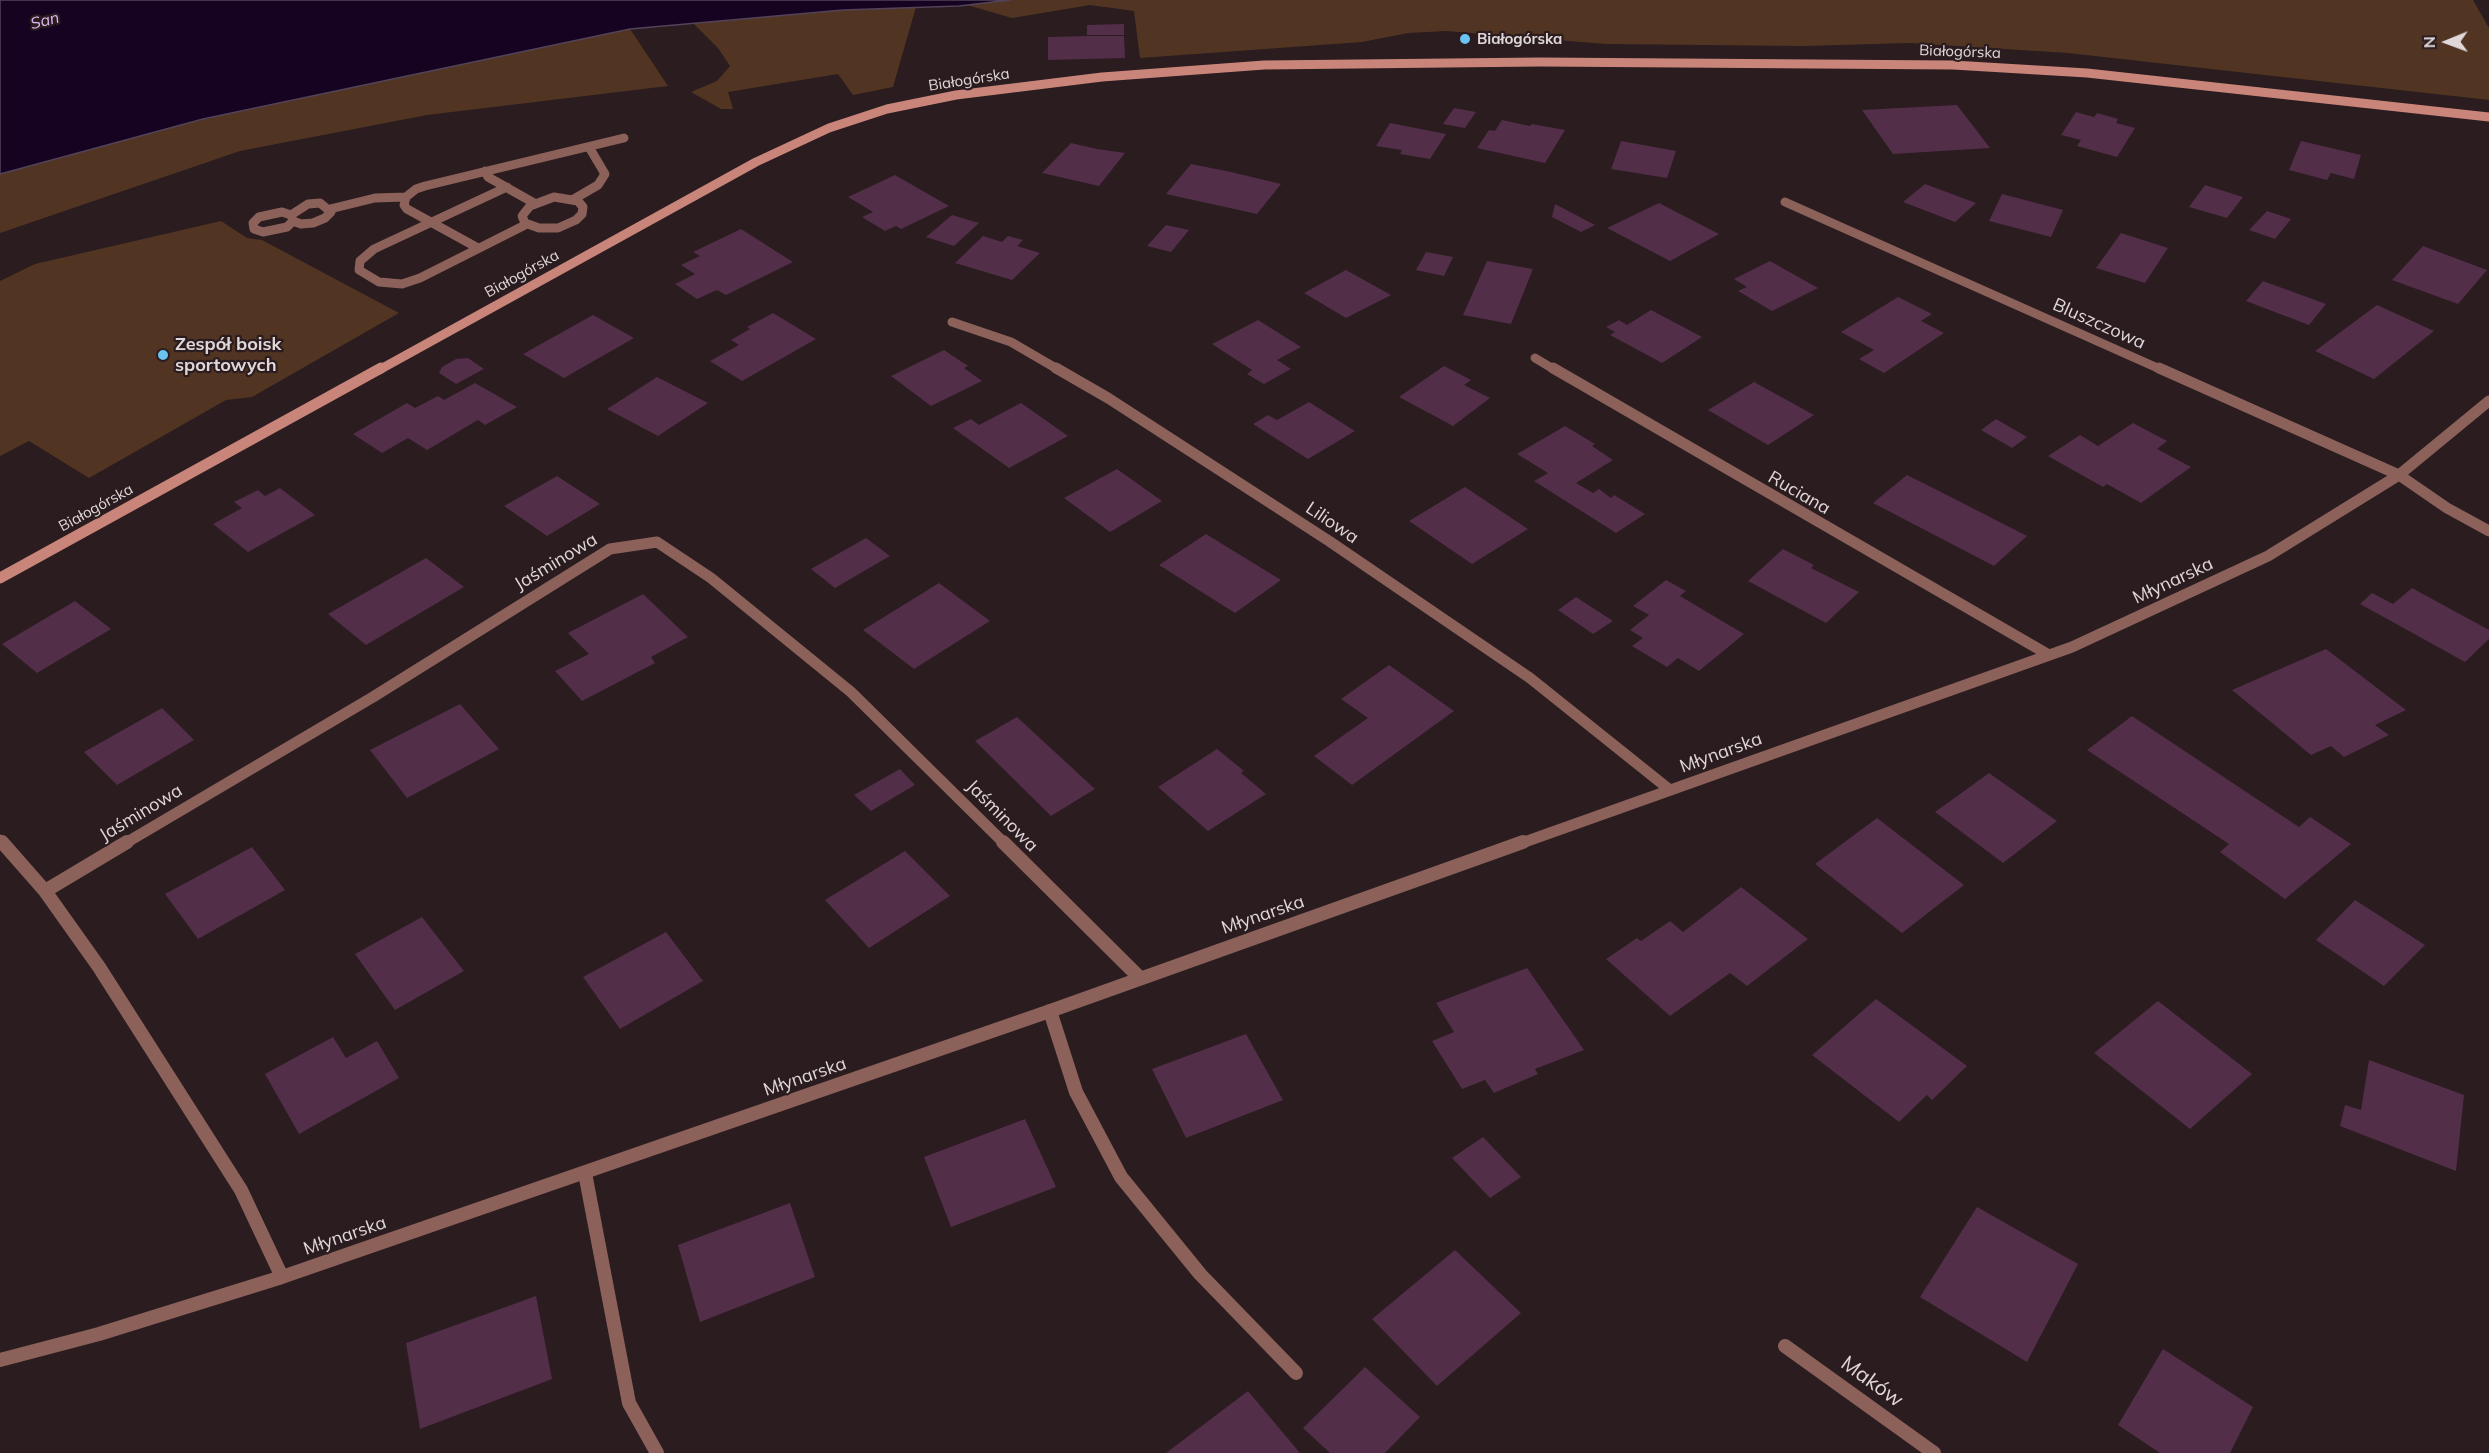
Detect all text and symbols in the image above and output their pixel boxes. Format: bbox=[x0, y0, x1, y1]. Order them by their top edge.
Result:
water label: San bbox=[29, 8, 61, 34]
north arrow bbox=[2417, 12, 2477, 72]
place label: Białogórska bbox=[1477, 30, 1562, 48]
marker: Białogórska bbox=[1458, 32, 1472, 46]
text: N bbox=[2419, 36, 2439, 49]
street label: Białogórska bbox=[1919, 42, 2001, 62]
street label: Białogórska bbox=[927, 65, 1011, 95]
street label: Białogórska bbox=[482, 246, 562, 302]
street label: Bluszczowa bbox=[2049, 294, 2149, 354]
place label: Zespół boisk sportowych bbox=[175, 334, 281, 376]
marker: Zespół boisk sportowych bbox=[156, 348, 170, 362]
street label: Ruciana bbox=[1764, 467, 1834, 519]
street label: Białogórska bbox=[56, 480, 136, 536]
street label: Liliowa bbox=[1301, 498, 1363, 548]
street label: Jaśminowa bbox=[511, 529, 601, 595]
street label: Młynarska bbox=[2129, 553, 2217, 609]
street label: Młynarska bbox=[1677, 728, 1765, 778]
street label: Jaśminowa bbox=[962, 776, 1042, 856]
street label: Jaśminowa bbox=[96, 780, 186, 846]
street label: Młynarska bbox=[1219, 891, 1307, 939]
street label: Młynarska bbox=[761, 1053, 849, 1101]
street label: Młynarska bbox=[301, 1212, 389, 1260]
street label: Maków bbox=[1836, 1351, 1908, 1413]

